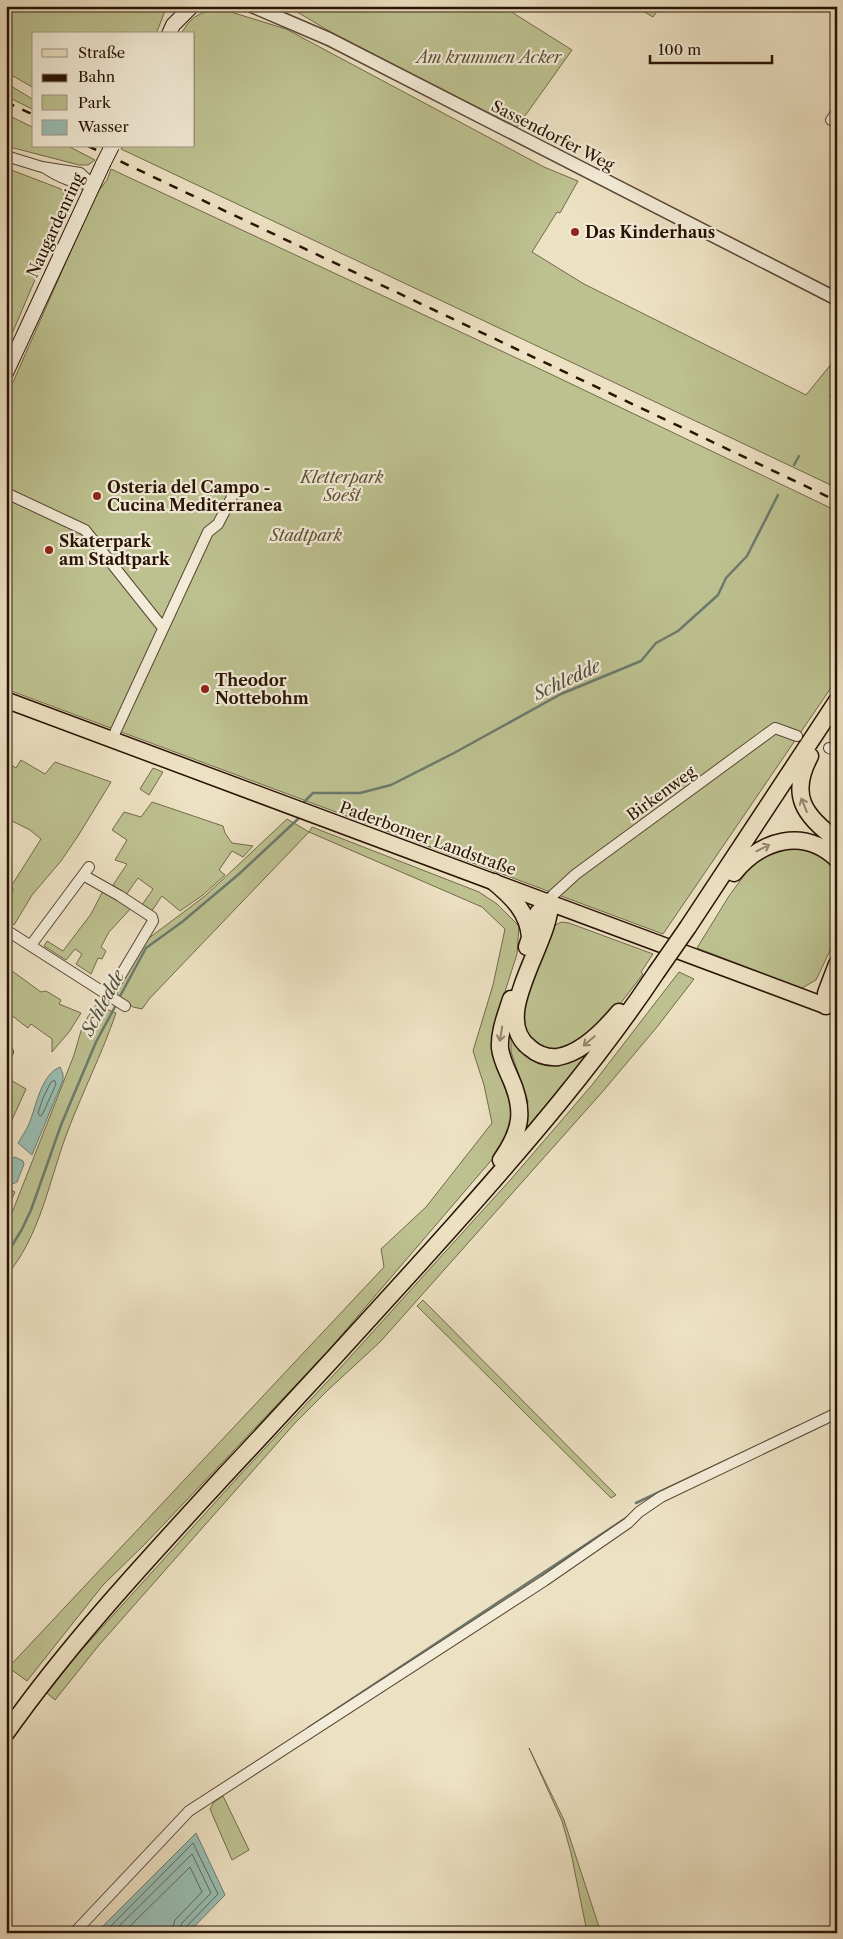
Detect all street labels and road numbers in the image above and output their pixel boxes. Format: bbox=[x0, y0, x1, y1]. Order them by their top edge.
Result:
street label: Sassendorfer Weg bbox=[488, 95, 618, 175]
street label: Naugardenring bbox=[22, 169, 88, 281]
street label: Birkenweg bbox=[623, 761, 700, 825]
street label: Paderborner Landstraße bbox=[337, 797, 519, 879]

